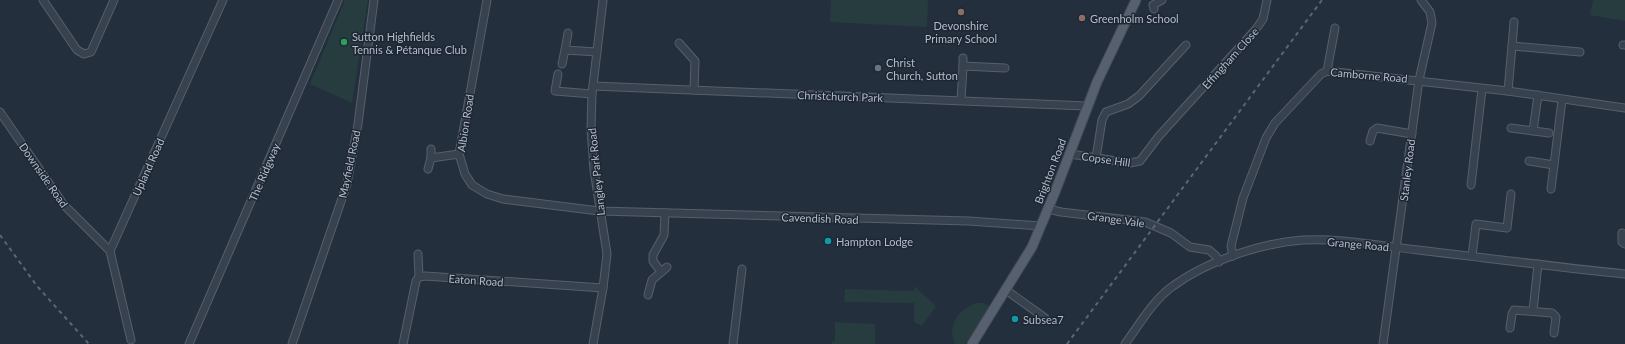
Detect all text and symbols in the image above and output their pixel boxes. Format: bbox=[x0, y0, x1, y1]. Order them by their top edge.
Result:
marker: Devonshire Primary School bbox=[956, 7, 966, 17]
place label: Greenholm School bbox=[1090, 12, 1179, 25]
marker: Greenholm School bbox=[1077, 13, 1087, 23]
place label: Devonshire Primary School bbox=[925, 19, 997, 45]
street label: Effingham Close bbox=[1199, 25, 1261, 91]
place label: Sutton Highfields Tennis & Pétanque Club bbox=[352, 30, 467, 56]
marker: Sutton Highfields Tennis & Pétanque Club bbox=[339, 37, 349, 47]
place label: Christ Church, Sutton bbox=[886, 56, 958, 82]
marker: Christ Church, Sutton bbox=[873, 63, 883, 73]
street label: Camborne Road bbox=[1330, 65, 1408, 85]
street label: Christchurch Park bbox=[797, 88, 884, 104]
street label: Albion Road bbox=[454, 93, 476, 153]
street label: Langley Park Road bbox=[585, 127, 607, 217]
street label: Mayfield Road bbox=[335, 129, 363, 199]
street label: Upland Road bbox=[130, 136, 166, 198]
street label: Brighton Road bbox=[1032, 136, 1068, 206]
street label: Stanley Road bbox=[1397, 138, 1417, 202]
street label: Downside Road bbox=[17, 140, 71, 210]
street label: The Ridgway bbox=[246, 141, 282, 203]
street label: Copse Hill bbox=[1081, 149, 1131, 169]
street label: Grange Vale bbox=[1086, 209, 1146, 229]
street label: Cavendish Road bbox=[781, 210, 859, 226]
place label: Hampton Lodge bbox=[836, 235, 913, 248]
street label: Grange Road bbox=[1326, 235, 1390, 253]
marker: Hampton Lodge bbox=[823, 236, 833, 246]
street label: Eaton Road bbox=[448, 272, 504, 288]
place label: Subsea7 bbox=[1023, 313, 1064, 326]
marker: Subsea7 bbox=[1010, 314, 1020, 324]

